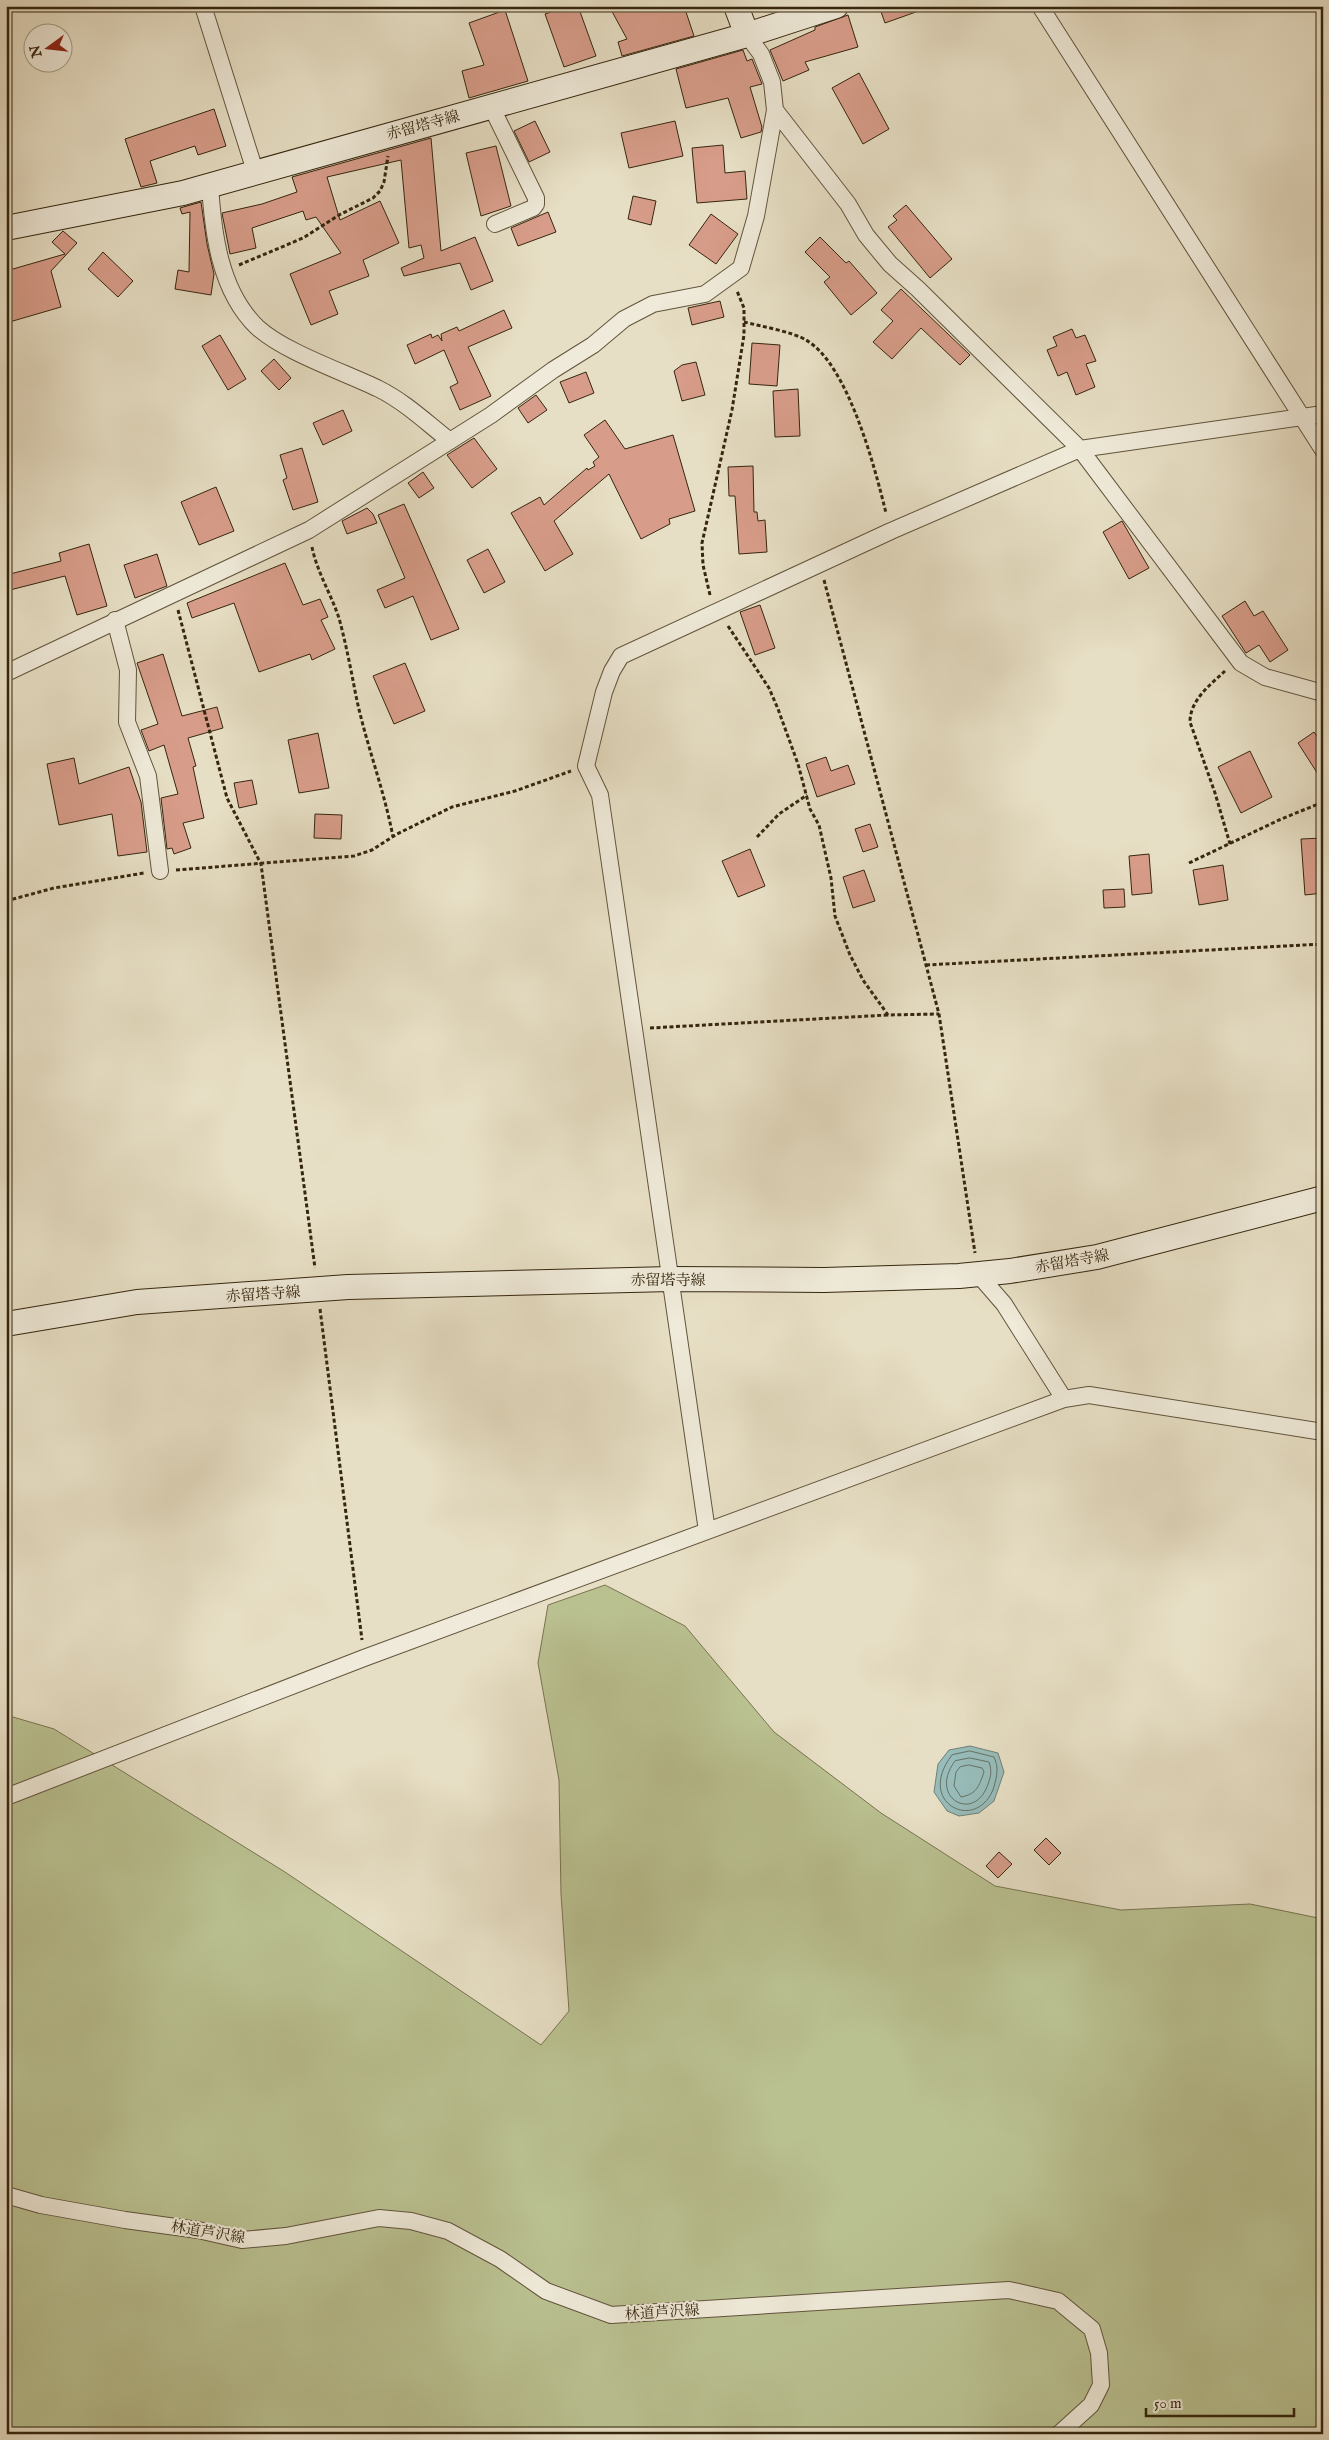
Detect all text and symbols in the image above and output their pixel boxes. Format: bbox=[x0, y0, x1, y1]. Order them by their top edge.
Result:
north arrow bbox=[22, 22, 72, 72]
text: N bbox=[26, 43, 47, 60]
street label: 赤留塔寺線 bbox=[384, 107, 462, 144]
street label: 赤留塔寺線 bbox=[1033, 1246, 1111, 1277]
street label: 赤留塔寺線 bbox=[630, 1271, 706, 1290]
street label: 赤留塔寺線 bbox=[225, 1282, 301, 1307]
street label: 林道芦沢線 bbox=[169, 2217, 246, 2248]
street label: 林道芦沢線 bbox=[624, 2300, 700, 2325]
scale bar bbox=[1146, 2385, 1294, 2417]
text: 50 m bbox=[1154, 2394, 1182, 2413]

